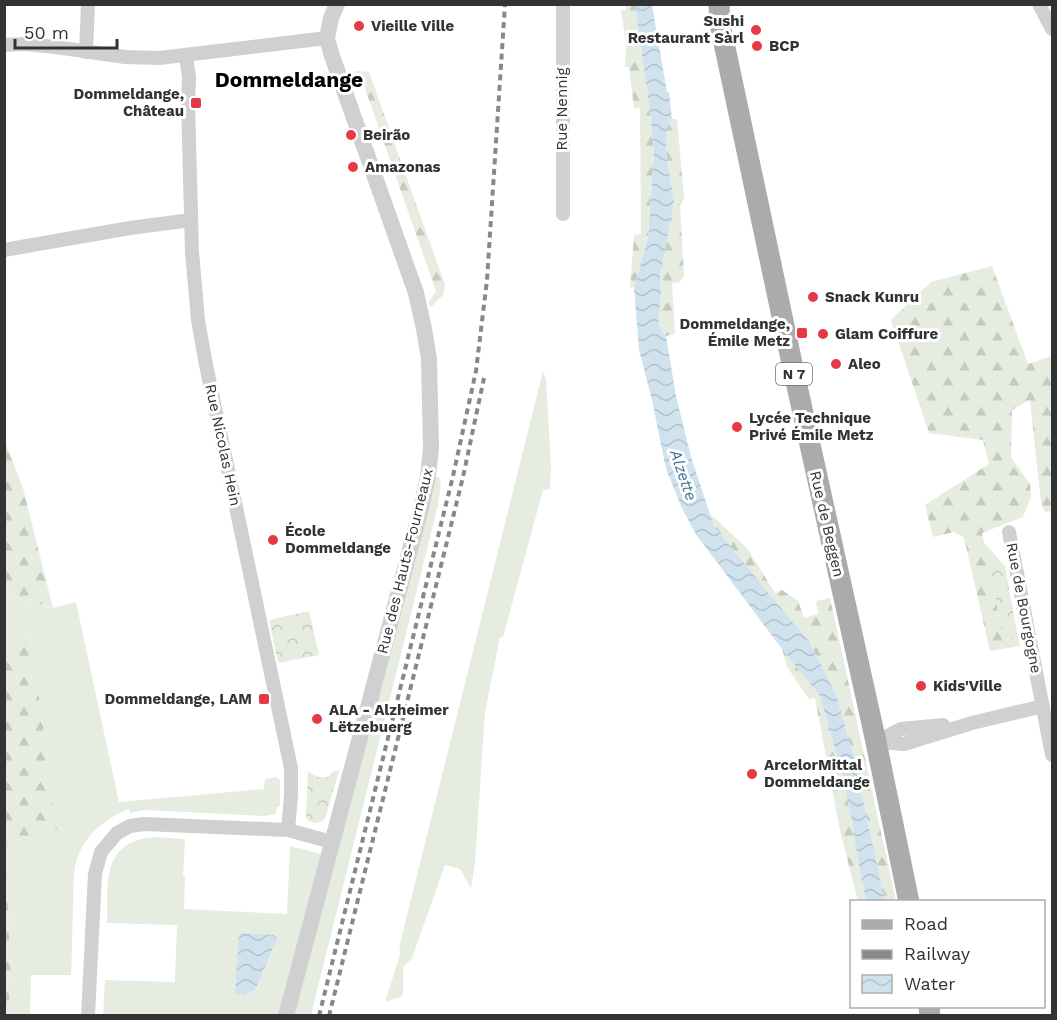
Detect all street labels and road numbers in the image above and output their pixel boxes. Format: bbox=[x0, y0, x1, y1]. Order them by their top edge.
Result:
street label: Rue Nennig bbox=[553, 68, 571, 150]
road number: N 7 bbox=[776, 363, 812, 385]
street label: Rue Nicolas Hein bbox=[201, 382, 245, 508]
street label: Rue des Hauts-Fourneaux bbox=[373, 466, 437, 656]
street label: Rue de Beggen bbox=[806, 469, 848, 579]
street label: Rue de Bourgogne bbox=[1003, 541, 1045, 675]

